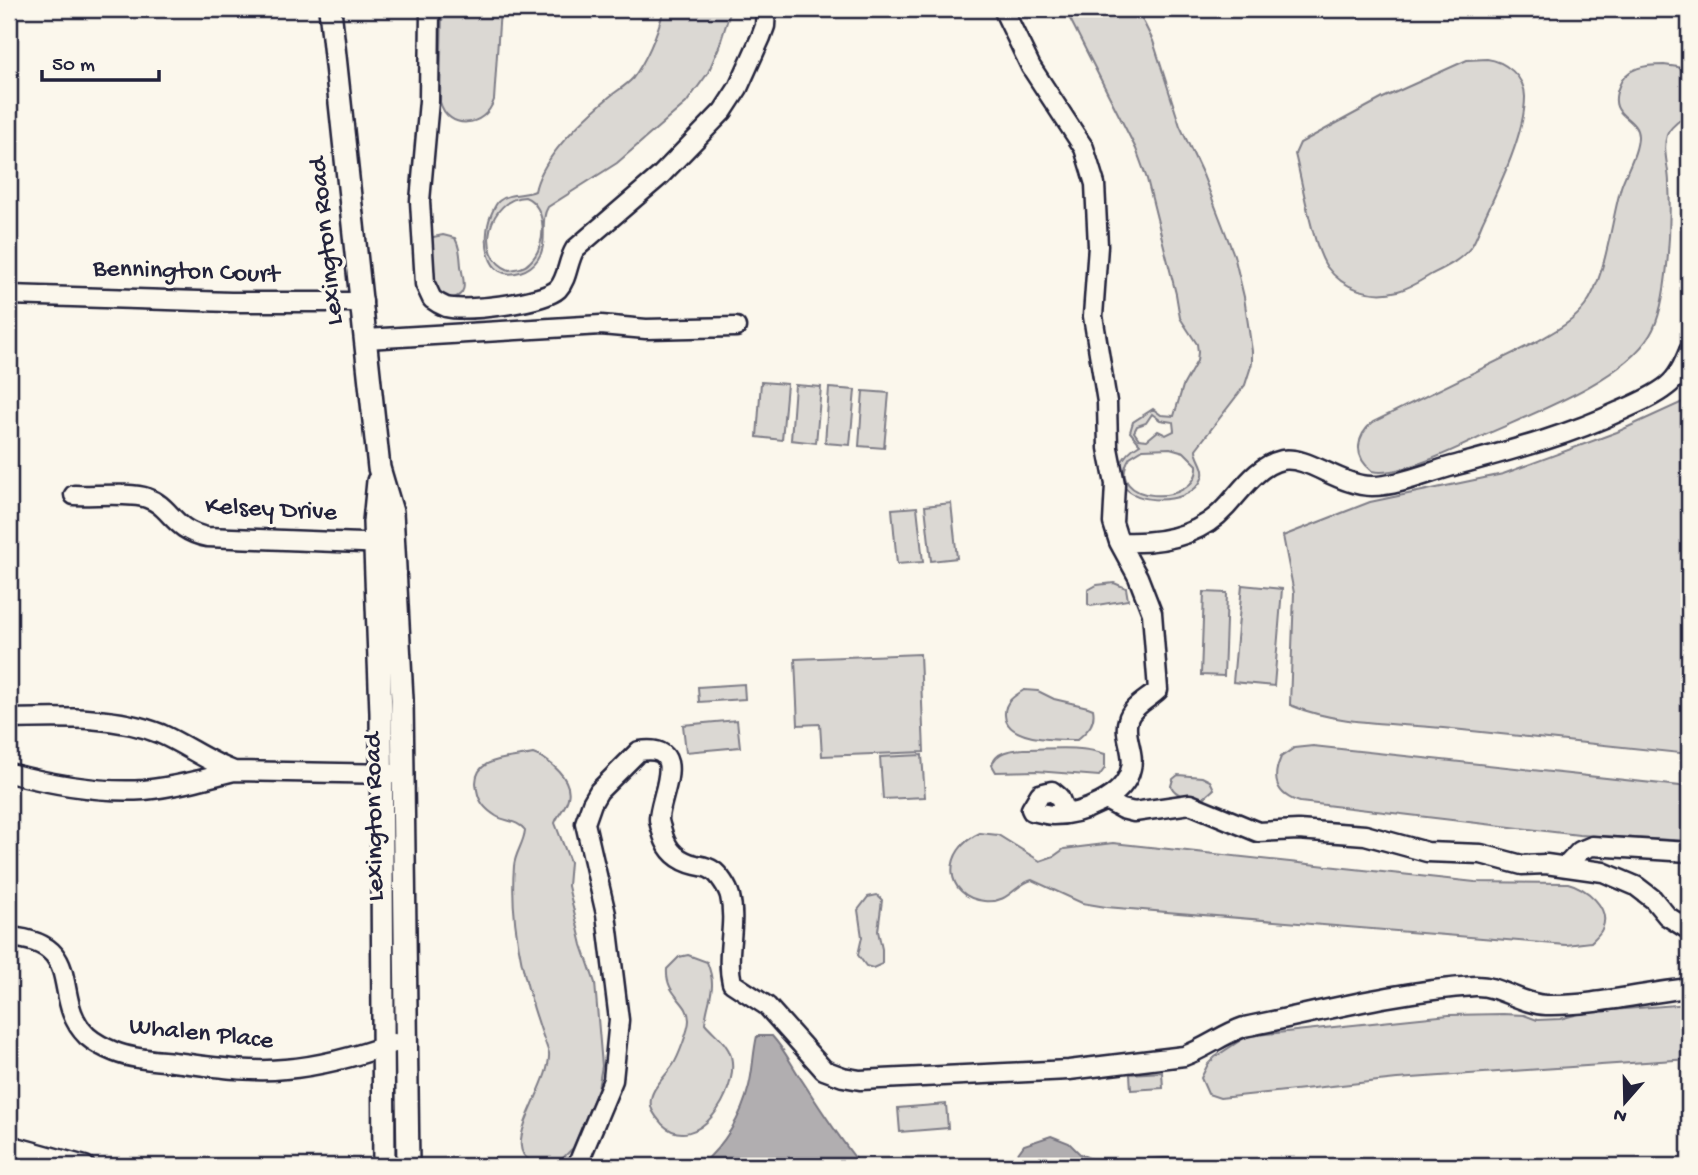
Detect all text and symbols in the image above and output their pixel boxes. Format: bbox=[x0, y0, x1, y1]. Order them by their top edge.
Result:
scale bar bbox=[42, 38, 159, 82]
text: 50 m bbox=[52, 54, 95, 79]
street label: Lexington Road bbox=[304, 154, 352, 327]
street label: Bennington Court bbox=[91, 254, 282, 292]
street label: Kelsey Drive bbox=[204, 492, 338, 530]
street label: Lexington Road bbox=[359, 731, 393, 902]
street label: Whalen Place bbox=[127, 1012, 275, 1058]
north arrow bbox=[1590, 1066, 1660, 1136]
text: N bbox=[1611, 1102, 1630, 1128]

